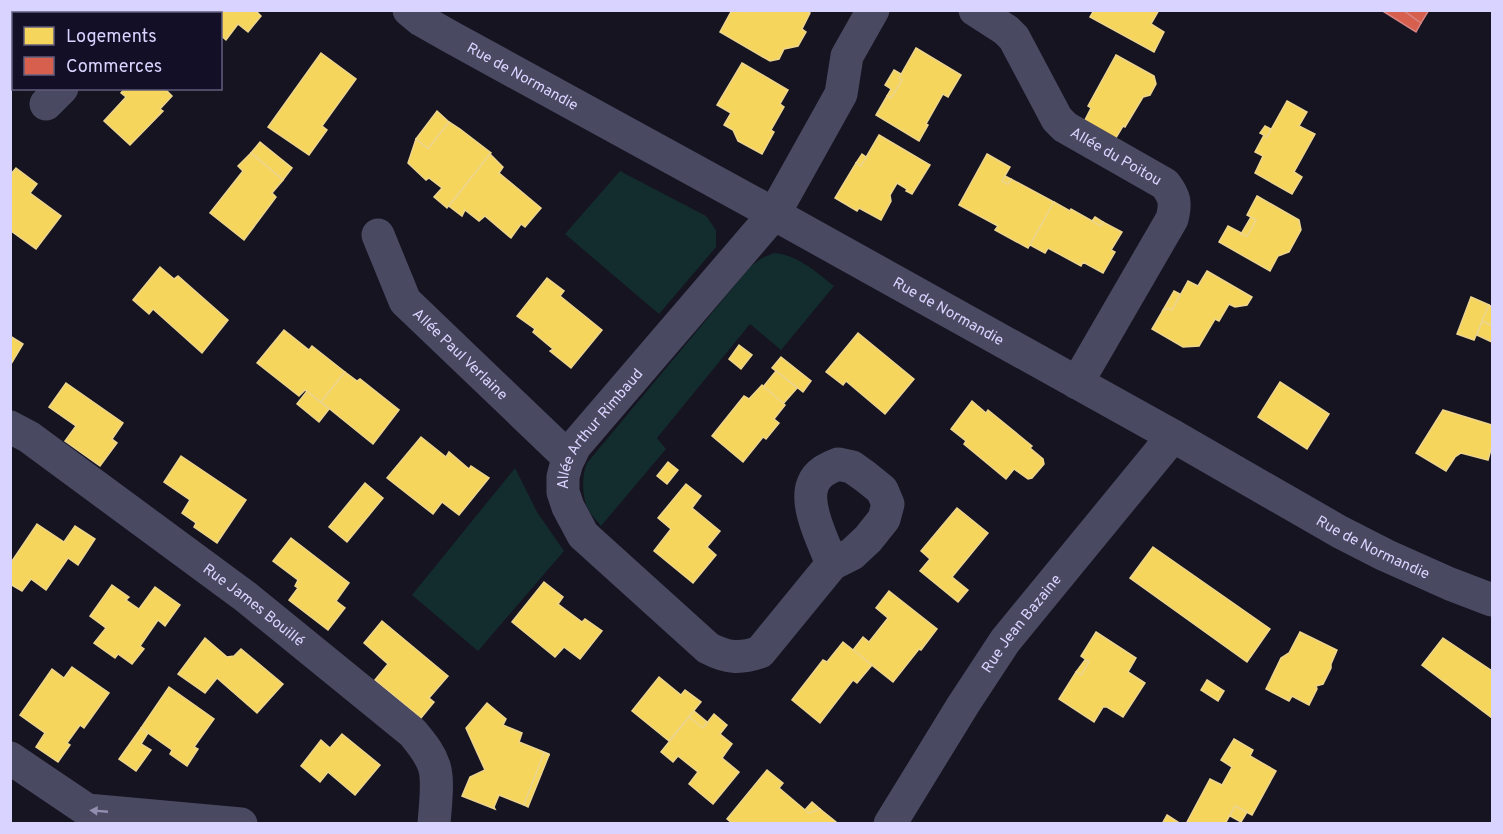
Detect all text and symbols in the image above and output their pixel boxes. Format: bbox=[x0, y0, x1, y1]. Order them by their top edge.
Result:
legend bbox=[12, 12, 222, 90]
text: Logements bbox=[66, 26, 157, 49]
street label: Rue de Normandie bbox=[463, 39, 581, 116]
text: Commerces bbox=[66, 56, 162, 79]
street label: Allée du Poitou bbox=[1066, 124, 1164, 191]
street label: Rue de Normandie bbox=[889, 274, 1007, 351]
street label: Allée Paul Verlaine bbox=[408, 305, 511, 405]
street label: Allée Arthur Rimbaud bbox=[555, 365, 648, 489]
street label: Rue de Normandie bbox=[1312, 512, 1432, 585]
street label: Rue James Bouillé bbox=[198, 560, 308, 652]
street label: Rue Jean Bazaine bbox=[978, 571, 1067, 677]
one-way arrow bbox=[89, 806, 108, 816]

